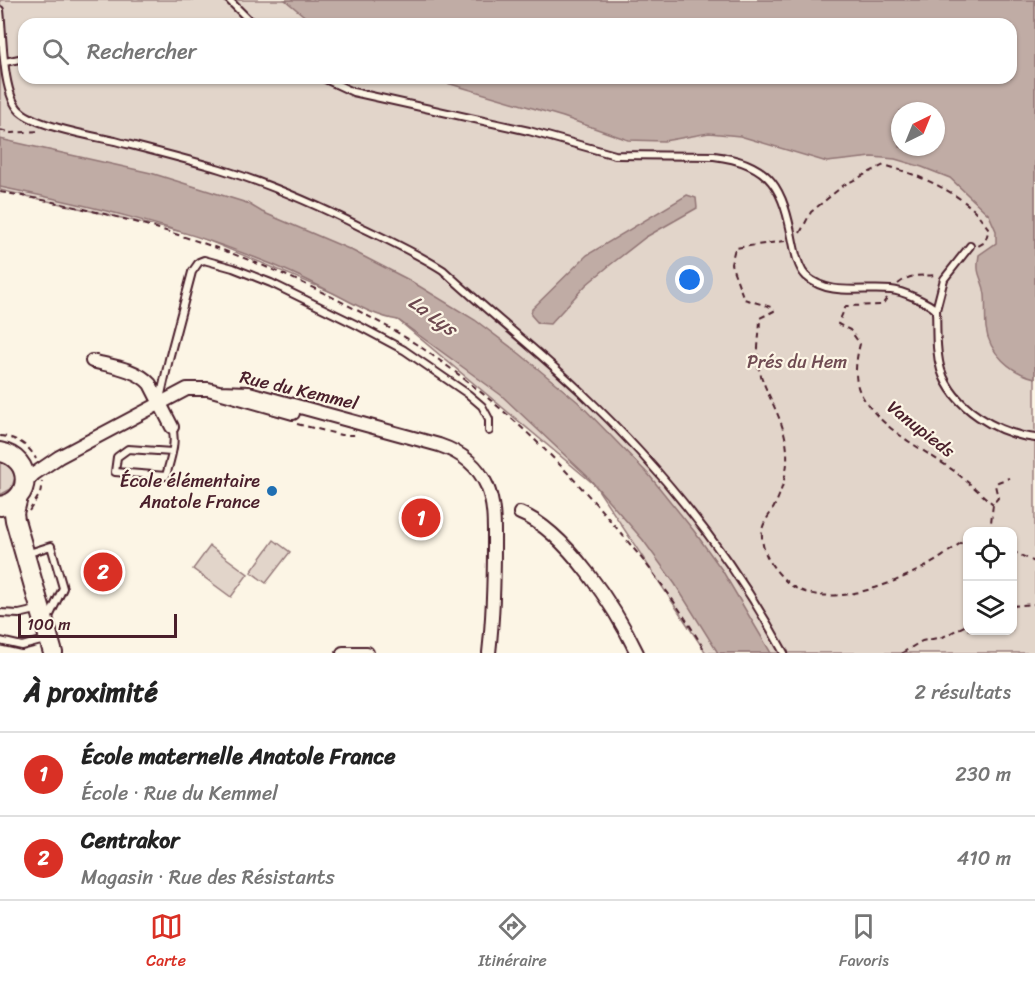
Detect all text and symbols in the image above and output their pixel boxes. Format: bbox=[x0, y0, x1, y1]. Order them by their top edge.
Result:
search box bbox=[18, 18, 1017, 84]
text: Rechercher bbox=[87, 32, 197, 71]
icon: search bbox=[39, 35, 72, 68]
north arrow bbox=[891, 102, 945, 156]
your location bbox=[675, 265, 704, 294]
water label: La Lys bbox=[401, 286, 467, 347]
park label: Prés du Hem bbox=[747, 346, 847, 378]
street label: Rue du Kemmel bbox=[237, 361, 362, 419]
street label: Vanupieds bbox=[880, 392, 963, 466]
place label: École élémentaire Anatole France bbox=[120, 465, 260, 518]
marker: École élémentaire Anatole France bbox=[265, 484, 279, 498]
pin: 1 bbox=[402, 496, 440, 540]
map controls bbox=[963, 527, 1017, 635]
button: locate bbox=[963, 527, 1017, 581]
pin: 2 bbox=[84, 550, 122, 594]
button: layers bbox=[963, 581, 1017, 635]
text: 100 m bbox=[27, 610, 71, 639]
scale bar bbox=[18, 611, 177, 638]
text: À proximité bbox=[24, 669, 158, 715]
text: 2 résultats bbox=[914, 675, 1011, 710]
text: École maternelle Anatole France bbox=[81, 737, 396, 776]
text: 1 bbox=[39, 757, 48, 792]
text: 230 m bbox=[955, 757, 1011, 792]
text: École · Rue du Kemmel bbox=[81, 776, 278, 811]
text: Centrakor bbox=[81, 821, 179, 860]
text: 2 bbox=[38, 841, 49, 876]
text: 410 m bbox=[957, 841, 1011, 876]
text: Magasin · Rue des Résistants bbox=[81, 860, 335, 895]
tab: Carte bbox=[146, 910, 186, 975]
tab: Itinéraire bbox=[478, 910, 547, 975]
tab: Favoris bbox=[839, 910, 889, 975]

